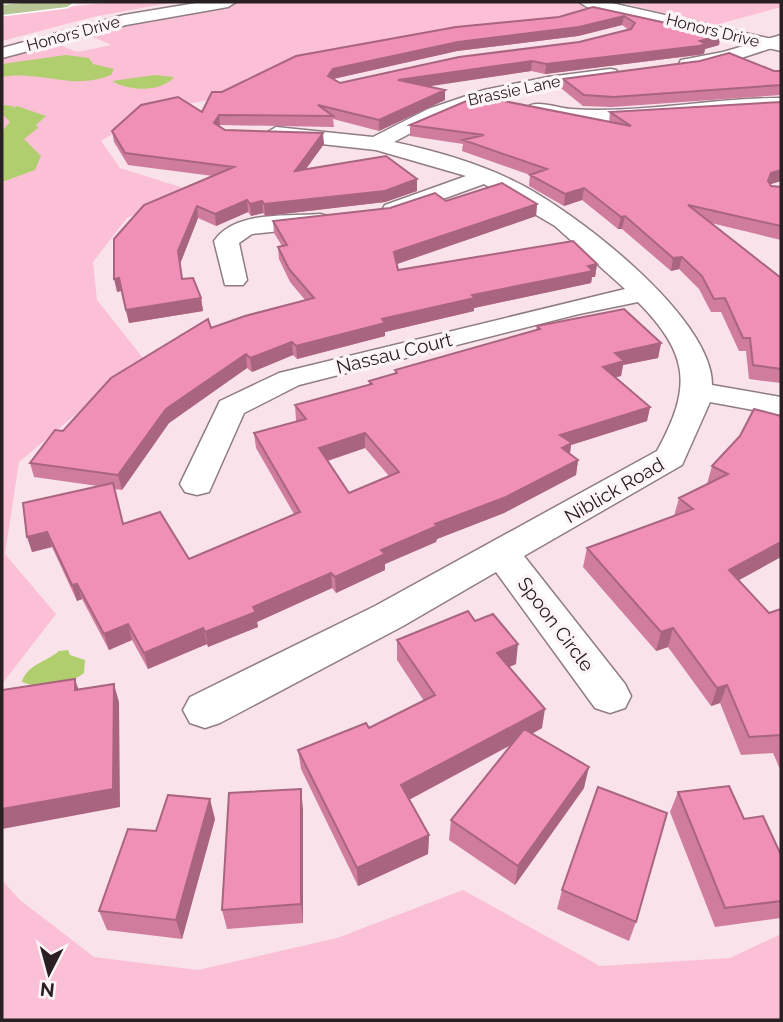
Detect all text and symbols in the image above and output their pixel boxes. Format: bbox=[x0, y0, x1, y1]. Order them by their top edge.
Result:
street label: Honors Drive bbox=[664, 10, 762, 51]
street label: Honors Drive bbox=[24, 12, 122, 55]
street label: Brassie Lane bbox=[466, 71, 562, 110]
street label: Nassau Court bbox=[334, 328, 455, 378]
street label: Niblick Road bbox=[561, 453, 667, 527]
street label: Spoon Circle bbox=[513, 573, 599, 675]
north arrow bbox=[14, 938, 84, 1008]
text: N bbox=[39, 978, 56, 1002]

